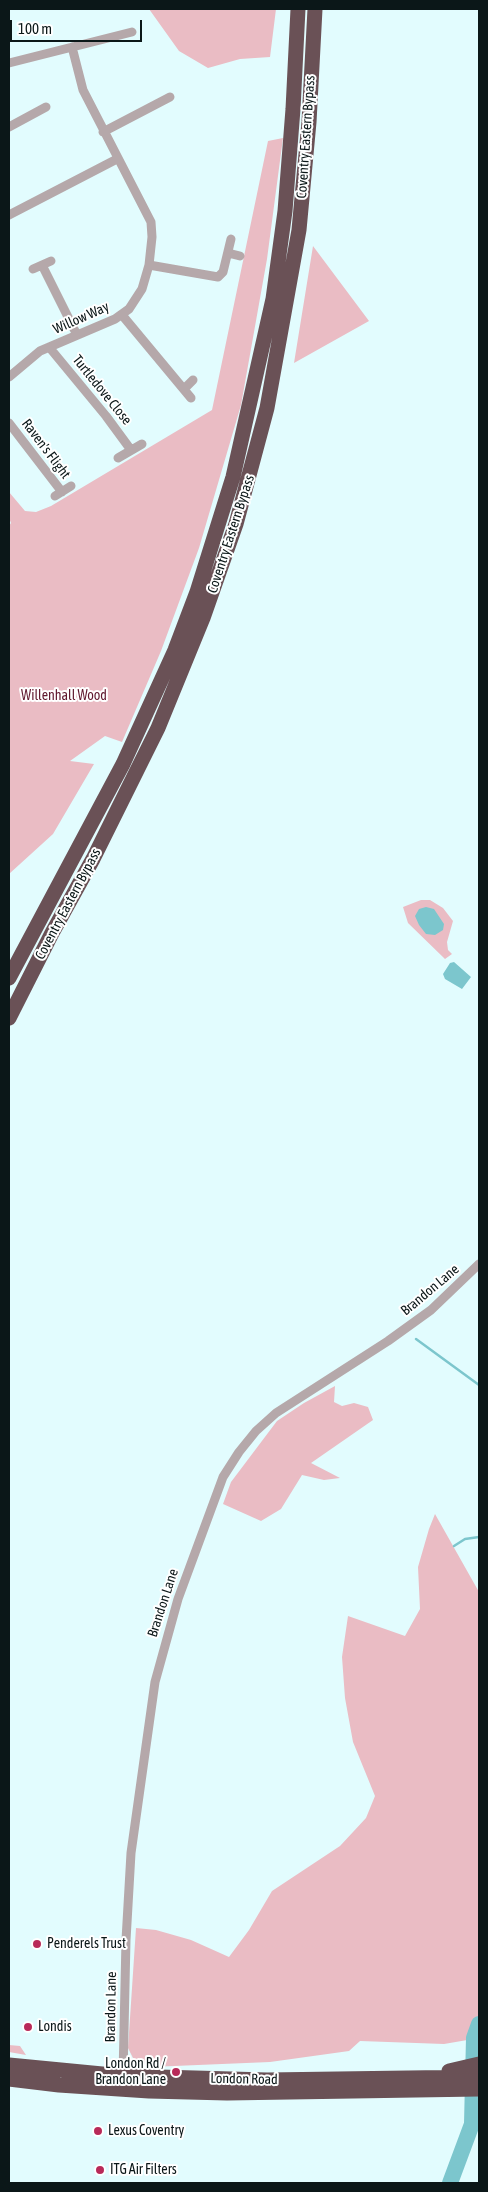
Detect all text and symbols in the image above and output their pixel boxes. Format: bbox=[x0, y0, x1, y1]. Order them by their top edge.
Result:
scale bar bbox=[12, 10, 145, 42]
text: 100 m bbox=[18, 20, 52, 37]
street label: Coventry Eastern Bypass bbox=[293, 75, 319, 199]
street label: Willow Way bbox=[50, 298, 112, 338]
street label: Turtledove Close bbox=[69, 352, 135, 428]
street label: Raven's Flight bbox=[18, 416, 74, 482]
street label: Coventry Eastern Bypass bbox=[204, 473, 258, 595]
park label: Willenhall Wood bbox=[21, 688, 107, 704]
street label: Coventry Eastern Bypass bbox=[32, 846, 104, 962]
street label: Brandon Lane bbox=[397, 1261, 463, 1319]
street label: Brandon Lane bbox=[144, 1567, 182, 1639]
place label: Penderels Trust bbox=[47, 1936, 126, 1952]
marker: Penderels Trust bbox=[31, 1938, 43, 1950]
street label: Brandon Lane bbox=[102, 1971, 120, 2043]
place label: Londis bbox=[38, 2019, 72, 2035]
marker: Londis bbox=[22, 2021, 34, 2033]
place label: London Rd / Brandon Lane bbox=[95, 2056, 166, 2088]
marker: London Rd / Brandon Lane bbox=[170, 2066, 182, 2078]
street label: London Road bbox=[210, 2070, 278, 2088]
place label: Lexus Coventry bbox=[108, 2123, 184, 2139]
marker: Lexus Coventry bbox=[92, 2125, 104, 2137]
place label: ITG Air Filters bbox=[110, 2162, 177, 2178]
marker: ITG Air Filters bbox=[94, 2164, 106, 2176]

